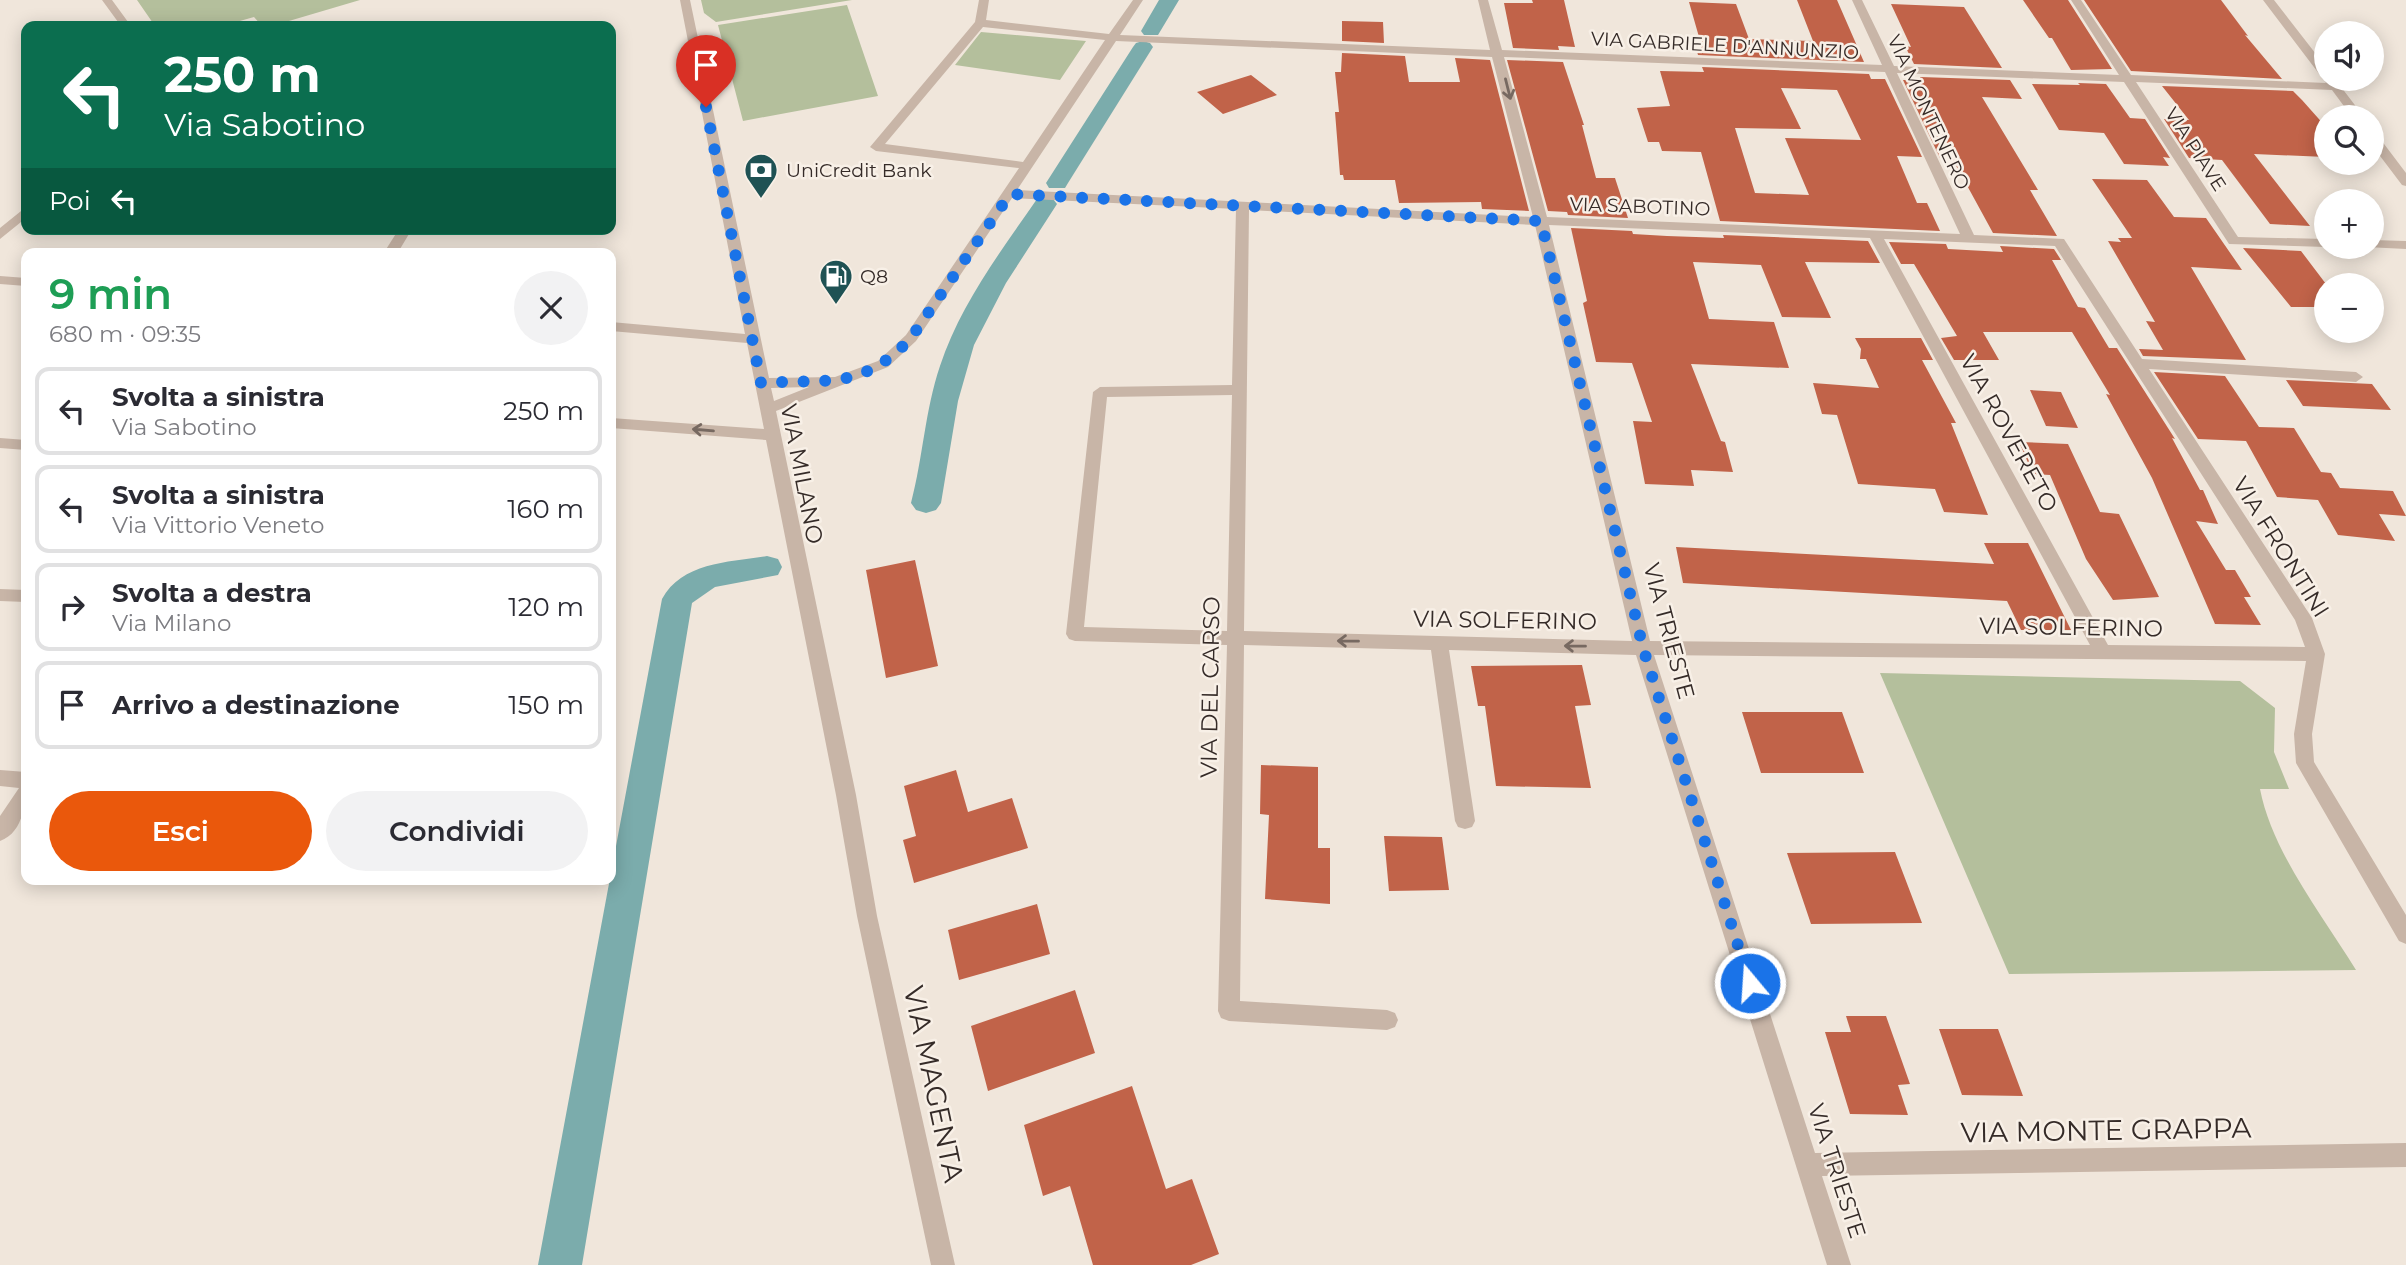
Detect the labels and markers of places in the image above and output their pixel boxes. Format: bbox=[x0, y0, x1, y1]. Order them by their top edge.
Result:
pin bbox=[676, 35, 736, 107]
bank icon: UniCredit Bank bbox=[742, 151, 780, 200]
place label: UniCredit Bank bbox=[786, 159, 932, 182]
fuel station icon: Q8 bbox=[817, 257, 855, 306]
place label: Q8 bbox=[860, 265, 888, 288]

